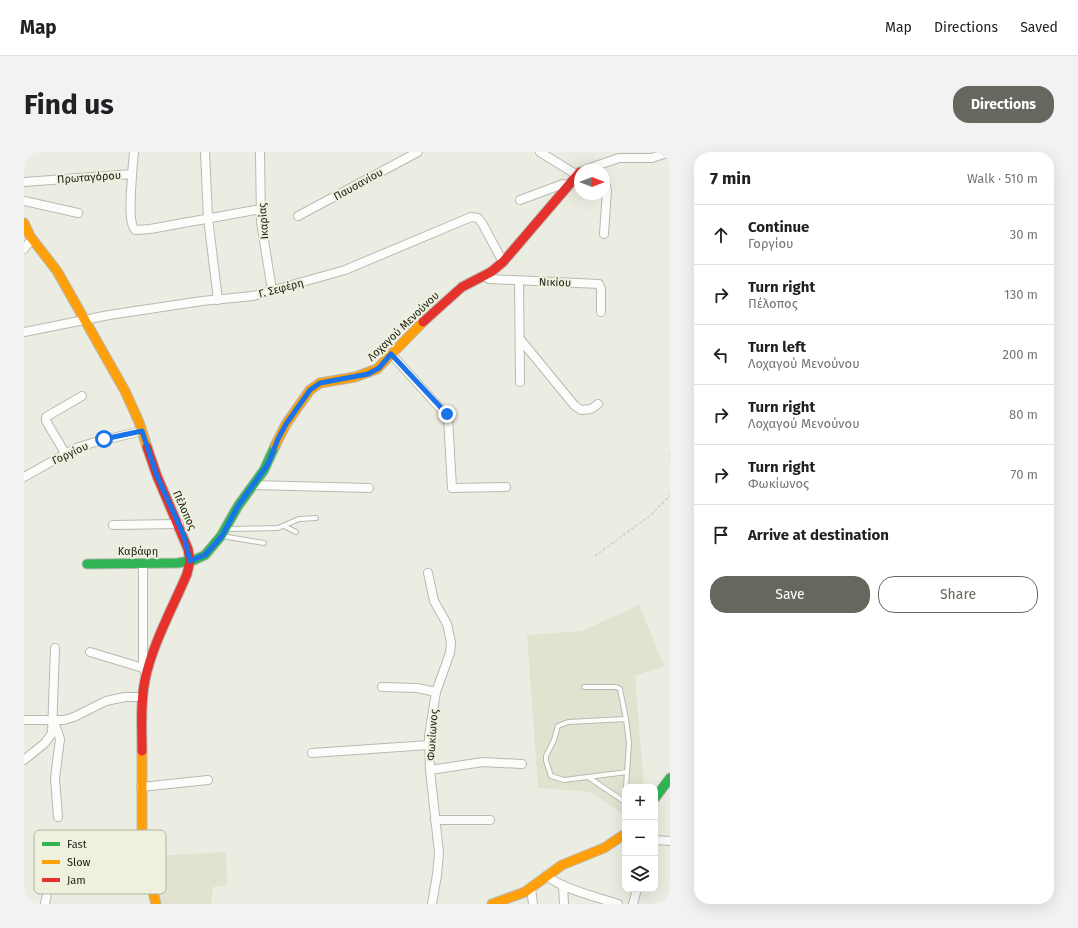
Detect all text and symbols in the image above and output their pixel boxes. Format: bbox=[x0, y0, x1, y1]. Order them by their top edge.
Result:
text: Map bbox=[20, 16, 57, 39]
text: Map bbox=[885, 19, 912, 36]
text: Directions bbox=[934, 19, 998, 36]
text: Saved bbox=[1020, 19, 1058, 36]
button: Directions bbox=[953, 86, 1054, 123]
text: Find us bbox=[24, 88, 114, 121]
north arrow bbox=[574, 164, 610, 200]
street label: Παυσανίου bbox=[331, 166, 385, 203]
text: 7 min bbox=[710, 168, 751, 189]
street label: Πρωταγόρου bbox=[57, 169, 121, 186]
text: Walk · 510 m bbox=[967, 171, 1038, 186]
street label: Ικαρίας bbox=[256, 202, 271, 240]
text: Continue bbox=[748, 218, 809, 236]
icon: ahead bbox=[710, 224, 732, 246]
text: 30 m bbox=[1010, 227, 1038, 242]
text: Γοργίου bbox=[748, 236, 793, 251]
street label: Νικίου bbox=[539, 275, 571, 290]
street label: Γ. Σεφέρη bbox=[257, 276, 305, 301]
text: Turn right bbox=[748, 278, 815, 296]
icon: right bbox=[710, 284, 732, 306]
text: 130 m bbox=[1004, 287, 1038, 302]
street label: Λοχαγού Μενούνου bbox=[365, 289, 442, 364]
text: Πέλοπος bbox=[748, 296, 798, 311]
text: Turn left bbox=[748, 338, 806, 356]
icon: left bbox=[710, 344, 732, 366]
text: 200 m bbox=[1002, 347, 1038, 362]
text: Λοχαγού Μενούνου bbox=[748, 356, 860, 371]
text: Turn right bbox=[748, 398, 815, 416]
icon: right bbox=[710, 404, 732, 426]
route end bbox=[438, 405, 456, 423]
text: 80 m bbox=[1009, 407, 1038, 422]
text: Λοχαγού Μενούνου bbox=[748, 416, 860, 431]
route start bbox=[95, 430, 113, 448]
street label: Γοργίου bbox=[50, 439, 90, 467]
text: Turn right bbox=[748, 458, 815, 476]
icon: right bbox=[710, 464, 732, 486]
text: 70 m bbox=[1011, 467, 1038, 482]
text: Φωκίωνος bbox=[748, 476, 809, 491]
street label: Πέλοπος bbox=[170, 488, 199, 532]
icon: arrive bbox=[710, 524, 732, 546]
text: Arrive at destination bbox=[748, 526, 889, 544]
street label: Καβάφη bbox=[118, 545, 158, 558]
button: Save bbox=[710, 576, 870, 613]
button: Share bbox=[878, 576, 1038, 613]
street label: Φωκίωνος bbox=[424, 709, 441, 761]
map controls bbox=[622, 784, 658, 892]
button: + bbox=[622, 784, 658, 820]
button: − bbox=[622, 820, 658, 856]
legend bbox=[34, 830, 166, 894]
text: Fast bbox=[67, 838, 87, 851]
text: Slow bbox=[67, 856, 91, 869]
button: layers bbox=[622, 856, 658, 892]
text: Jam bbox=[67, 874, 86, 887]

